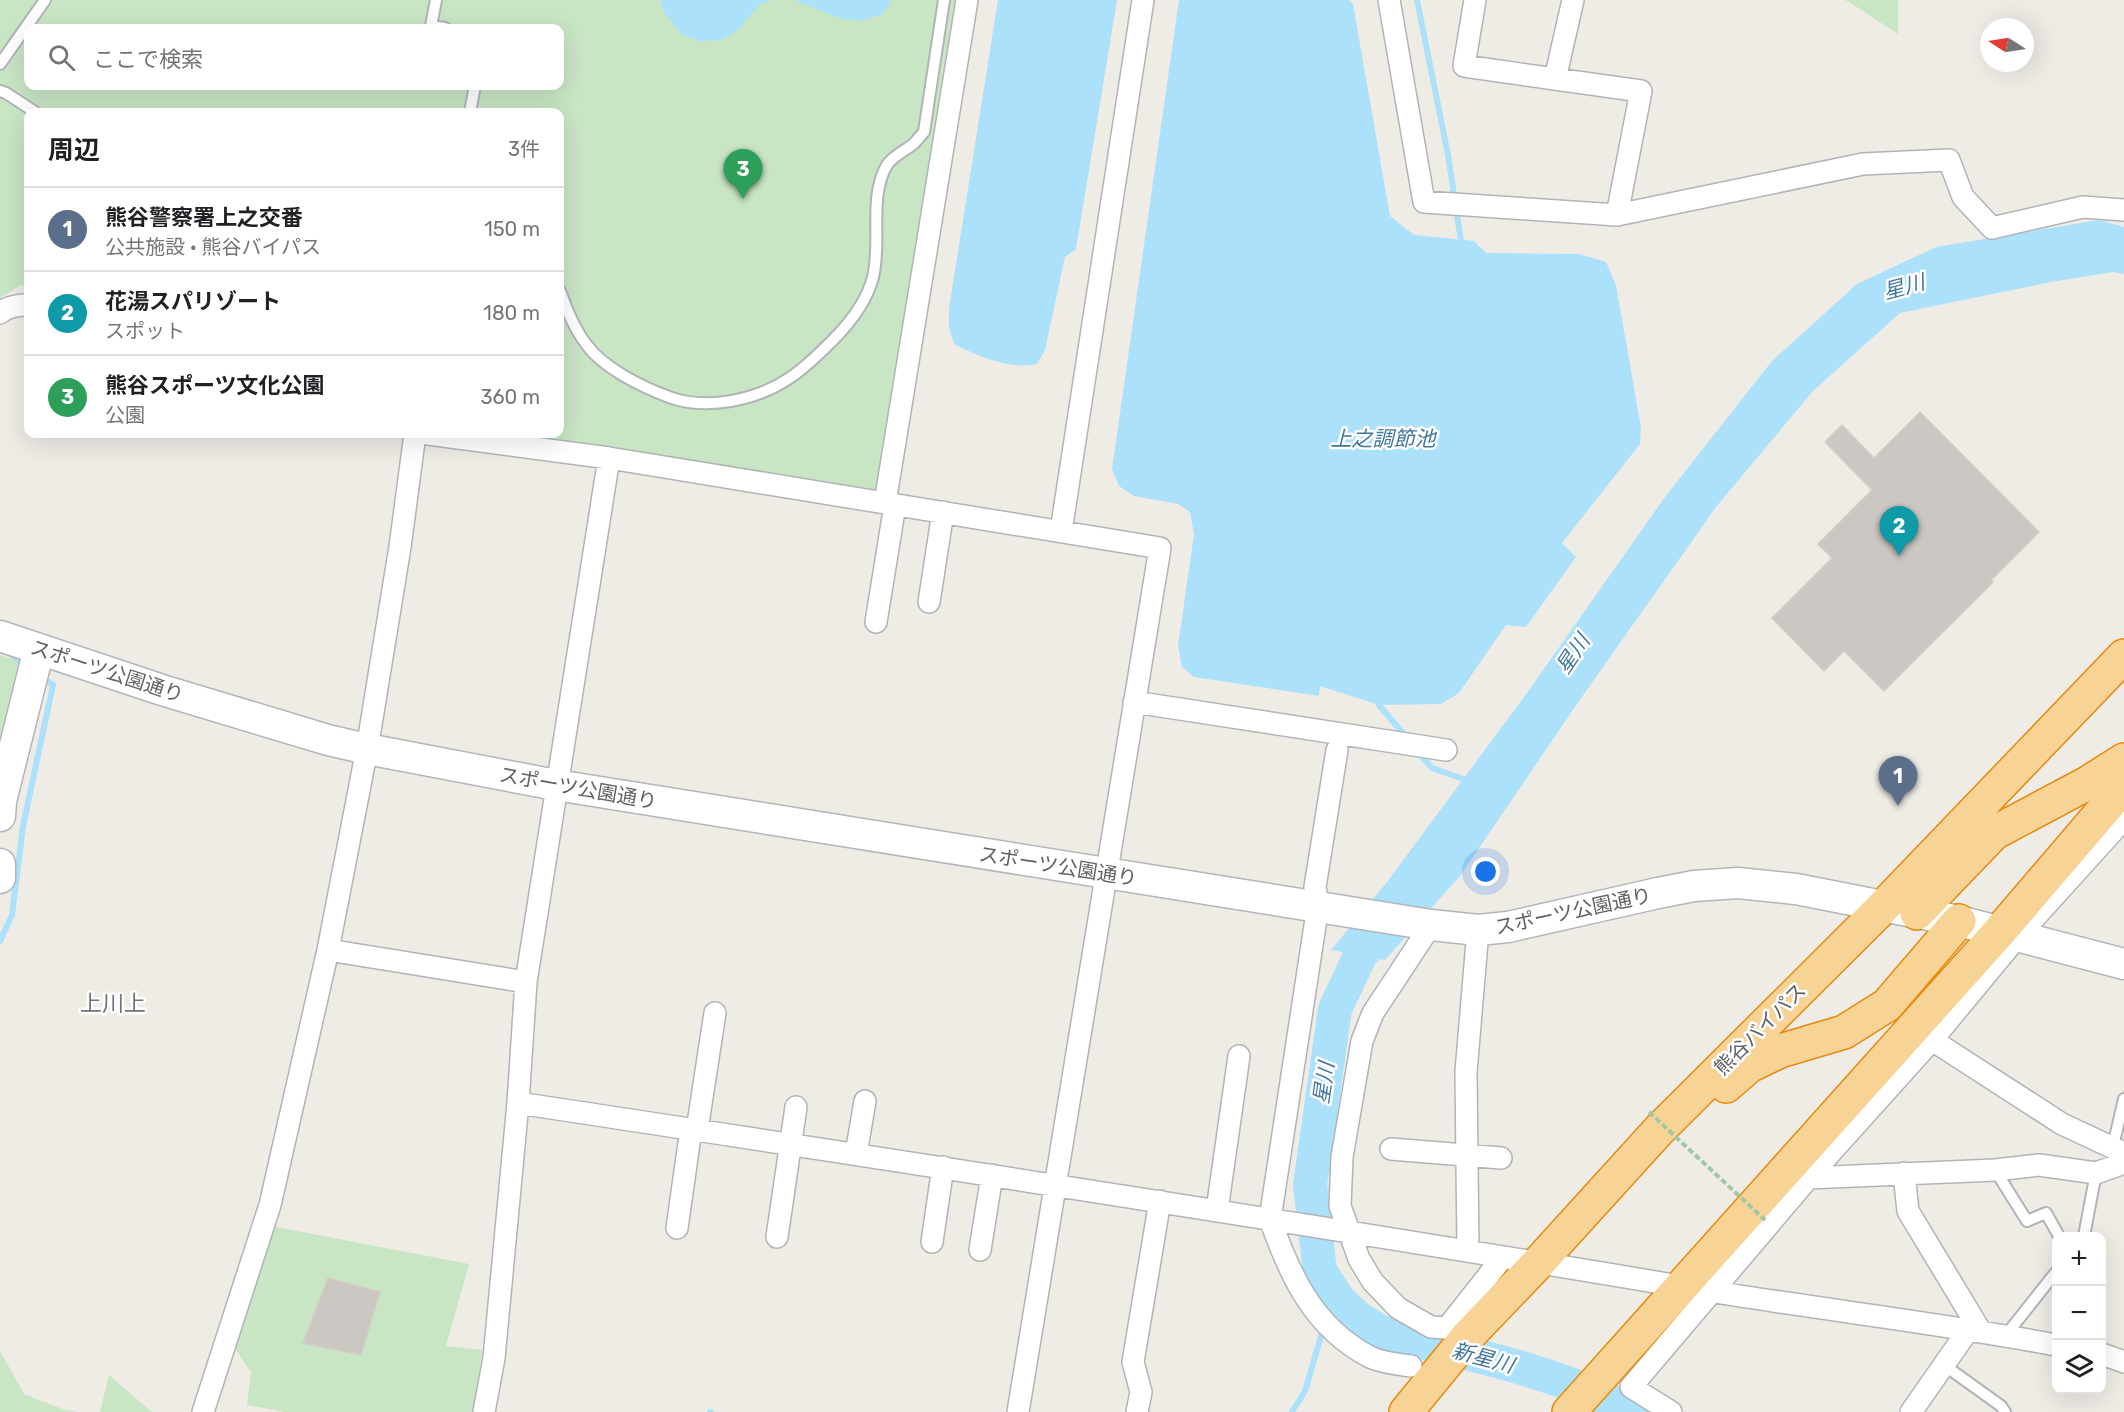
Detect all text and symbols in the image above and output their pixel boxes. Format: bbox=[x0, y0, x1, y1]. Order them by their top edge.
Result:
north arrow bbox=[1980, 18, 2034, 72]
search box bbox=[24, 24, 564, 90]
icon: search bbox=[45, 41, 78, 74]
text: ここで検索 bbox=[93, 46, 203, 73]
text: 周辺 bbox=[48, 135, 100, 166]
text: 3件 bbox=[508, 137, 540, 161]
pin: 3 bbox=[724, 150, 762, 199]
text: 熊谷警察署上之交番 bbox=[105, 204, 303, 231]
text: 1 bbox=[63, 217, 72, 241]
text: 150 m bbox=[484, 217, 540, 241]
text: 公共施設 · 熊谷バイパス bbox=[105, 235, 321, 259]
water label: 星川 bbox=[1880, 268, 1929, 304]
text: 花湯スパリゾート bbox=[105, 288, 281, 315]
text: 2 bbox=[61, 301, 74, 325]
text: 180 m bbox=[483, 301, 540, 325]
text: スポット bbox=[105, 319, 185, 343]
text: 熊谷スポーツ文化公園 bbox=[105, 372, 325, 399]
text: 3 bbox=[61, 385, 74, 409]
text: 360 m bbox=[481, 385, 540, 409]
text: 公園 bbox=[105, 403, 145, 427]
water label: 上之調節池 bbox=[1331, 426, 1437, 451]
pin: 2 bbox=[1880, 506, 1918, 556]
water label: 星川 bbox=[1550, 628, 1596, 678]
street label: スポーツ公園通り bbox=[27, 635, 187, 707]
pin: 1 bbox=[1878, 756, 1918, 806]
street label: スポーツ公園通り bbox=[497, 762, 659, 814]
street label: スポーツ公園通り bbox=[977, 842, 1139, 890]
your location bbox=[1471, 857, 1500, 886]
street label: スポーツ公園通り bbox=[1492, 883, 1654, 939]
street label: 熊谷バイパス bbox=[1709, 978, 1811, 1080]
district label: 上川上 bbox=[80, 990, 146, 1017]
water label: 星川 bbox=[1308, 1058, 1339, 1105]
map controls bbox=[2052, 1232, 2106, 1394]
button: + bbox=[2052, 1232, 2106, 1286]
button: − bbox=[2052, 1286, 2106, 1340]
water label: 新星川 bbox=[1449, 1337, 1519, 1378]
button: layers bbox=[2052, 1340, 2106, 1394]

